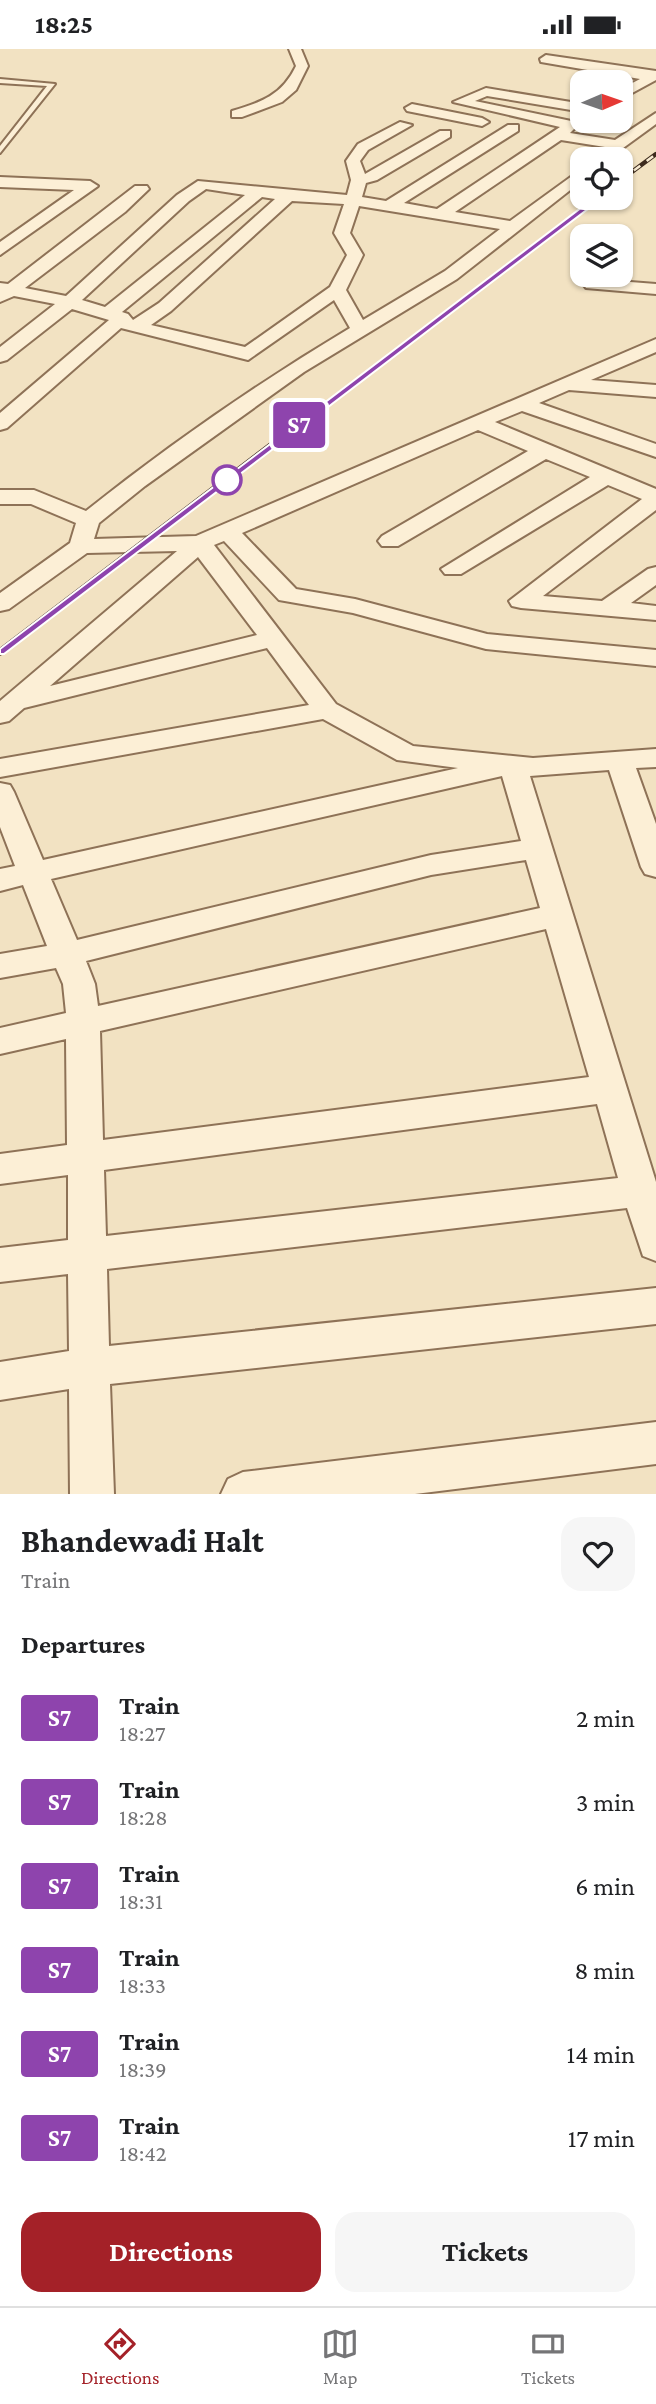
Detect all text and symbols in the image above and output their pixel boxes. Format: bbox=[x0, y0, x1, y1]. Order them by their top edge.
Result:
text: 18:25 bbox=[35, 10, 93, 39]
north arrow bbox=[570, 70, 634, 133]
map controls bbox=[570, 70, 633, 287]
button: locate bbox=[570, 147, 633, 210]
button: layers bbox=[570, 224, 633, 287]
line badge: S7 bbox=[268, 402, 330, 448]
text: S7 bbox=[287, 411, 311, 438]
unlabelled marker bbox=[212, 465, 242, 495]
button: heart bbox=[561, 1517, 635, 1591]
text: Bhandewadi Halt bbox=[21, 1522, 264, 1559]
text: Train bbox=[21, 1567, 70, 1593]
text: Departures bbox=[21, 1630, 145, 1659]
text: Train bbox=[119, 1691, 180, 1720]
text: S7 bbox=[48, 1704, 71, 1731]
text: 2 min bbox=[576, 1704, 635, 1733]
text: 18:27 bbox=[119, 1720, 166, 1746]
text: Train bbox=[119, 1775, 180, 1804]
text: S7 bbox=[48, 1788, 71, 1815]
text: 3 min bbox=[576, 1788, 635, 1817]
text: 18:28 bbox=[119, 1804, 168, 1830]
text: Train bbox=[119, 1859, 180, 1888]
text: S7 bbox=[48, 1872, 71, 1899]
text: 6 min bbox=[575, 1872, 635, 1901]
text: 18:31 bbox=[119, 1888, 163, 1914]
text: Train bbox=[119, 1943, 180, 1972]
text: S7 bbox=[48, 1956, 71, 1983]
text: 8 min bbox=[574, 1956, 635, 1985]
text: 18:33 bbox=[119, 1972, 166, 1998]
text: Train bbox=[119, 2027, 180, 2056]
text: S7 bbox=[48, 2040, 71, 2067]
text: 14 min bbox=[567, 2040, 635, 2069]
text: 18:39 bbox=[119, 2056, 167, 2082]
text: Train bbox=[119, 2111, 180, 2140]
text: S7 bbox=[48, 2124, 71, 2151]
text: 17 min bbox=[568, 2124, 635, 2153]
text: 18:42 bbox=[119, 2140, 167, 2166]
button: Directions bbox=[21, 2212, 321, 2292]
button: Tickets bbox=[335, 2212, 635, 2292]
tab: Directions bbox=[81, 2325, 159, 2388]
tab: Map bbox=[321, 2325, 359, 2388]
tab: Tickets bbox=[521, 2325, 575, 2388]

